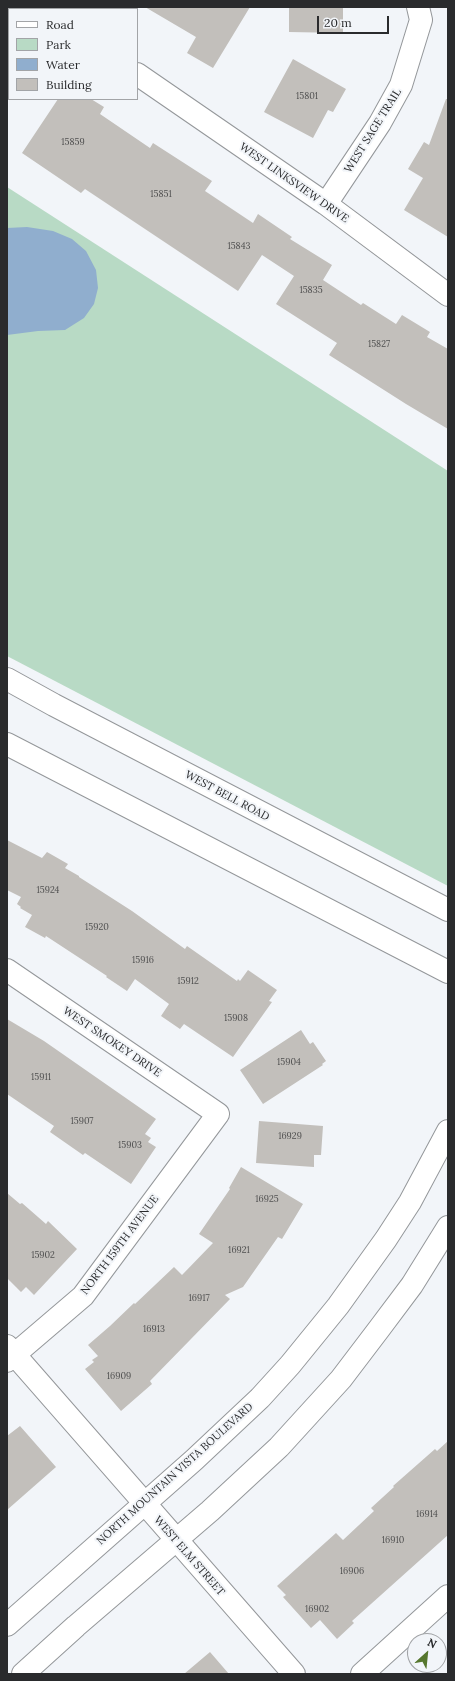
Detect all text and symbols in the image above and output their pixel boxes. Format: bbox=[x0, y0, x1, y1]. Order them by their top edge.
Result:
legend bbox=[8, 8, 138, 100]
scale bar bbox=[319, 8, 391, 34]
text: 20 m bbox=[324, 15, 352, 30]
text: Road bbox=[46, 17, 74, 32]
text: Park bbox=[46, 37, 71, 52]
text: Water bbox=[46, 57, 80, 72]
text: Building bbox=[46, 77, 92, 92]
street label: WEST SAGE TRAIL bbox=[342, 87, 404, 175]
house number: 15801 bbox=[296, 91, 318, 101]
house number: 15859 bbox=[61, 137, 85, 147]
street label: WEST LINKSVIEW DRIVE bbox=[237, 140, 351, 226]
house number: 15851 bbox=[150, 189, 172, 199]
house number: 15843 bbox=[227, 241, 251, 251]
house number: 15835 bbox=[299, 285, 323, 295]
house number: 15827 bbox=[368, 339, 390, 349]
street label: WEST BELL ROAD bbox=[183, 768, 271, 824]
house number: 15924 bbox=[37, 885, 59, 895]
house number: 15920 bbox=[85, 922, 109, 932]
house number: 15916 bbox=[132, 955, 154, 965]
house number: 15912 bbox=[177, 976, 199, 986]
street label: WEST SMOKEY DRIVE bbox=[60, 1004, 164, 1080]
house number: 15908 bbox=[224, 1013, 248, 1023]
house number: 15904 bbox=[277, 1057, 301, 1067]
house number: 15911 bbox=[31, 1072, 51, 1082]
house number: 15907 bbox=[71, 1116, 93, 1126]
house number: 16929 bbox=[278, 1131, 302, 1141]
house number: 15903 bbox=[118, 1140, 142, 1150]
street label: NORTH 159TH AVENUE bbox=[78, 1193, 162, 1297]
house number: 16925 bbox=[255, 1194, 279, 1204]
house number: 16921 bbox=[228, 1245, 250, 1255]
house number: 15902 bbox=[31, 1250, 55, 1260]
house number: 16917 bbox=[188, 1293, 210, 1303]
house number: 16913 bbox=[143, 1324, 165, 1334]
house number: 16909 bbox=[107, 1371, 131, 1381]
street label: NORTH MOUNTAIN VISTA BOULEVARD bbox=[94, 1400, 256, 1548]
house number: 16914 bbox=[416, 1509, 438, 1519]
street label: WEST ELM STREET bbox=[151, 1514, 227, 1598]
house number: 16910 bbox=[382, 1535, 404, 1545]
house number: 16906 bbox=[340, 1566, 364, 1576]
house number: 16902 bbox=[305, 1604, 329, 1614]
north arrow bbox=[407, 1633, 447, 1673]
text: N bbox=[425, 1635, 439, 1651]

